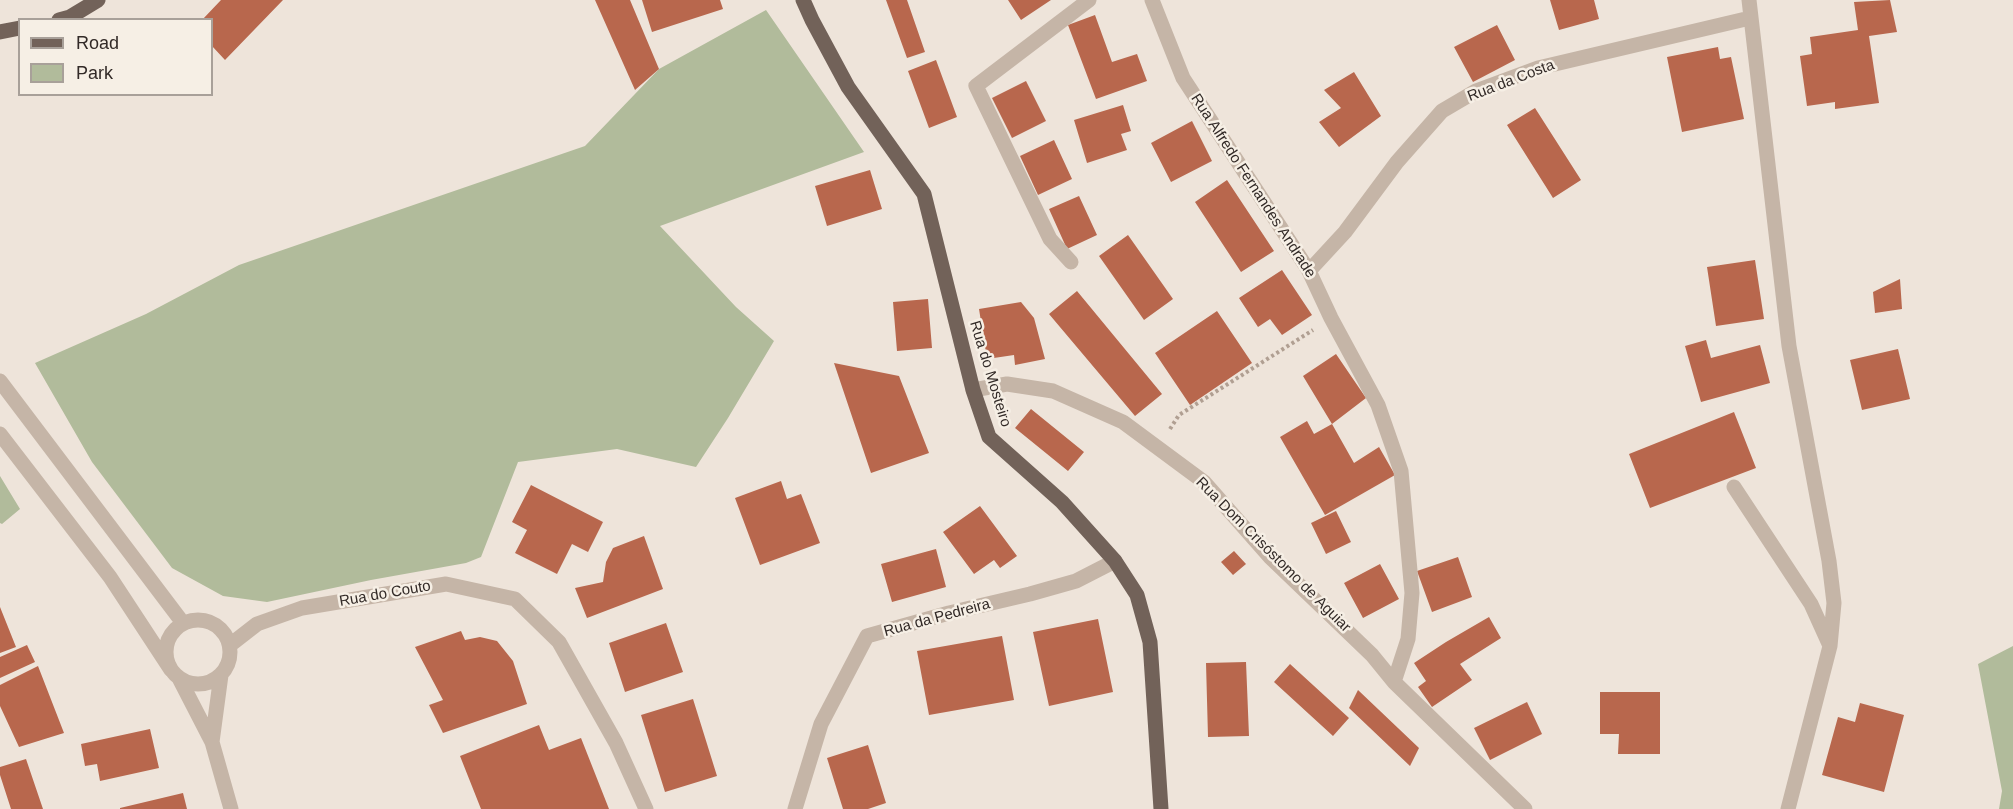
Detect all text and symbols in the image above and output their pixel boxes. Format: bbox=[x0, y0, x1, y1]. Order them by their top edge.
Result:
legend bbox=[18, 18, 213, 96]
text: Road bbox=[76, 33, 119, 53]
street label: Rua da Costa bbox=[1465, 56, 1557, 106]
text: Park bbox=[76, 63, 113, 83]
street label: Rua Alfredo Fernandes Andrade bbox=[1187, 91, 1319, 281]
street label: Rua do Mosteiro bbox=[965, 319, 1015, 429]
street label: Rua Dom Crisóstomo de Aguiar bbox=[1192, 474, 1354, 636]
street label: Rua do Couto bbox=[338, 577, 432, 611]
street label: Rua da Pedreira bbox=[882, 595, 992, 641]

